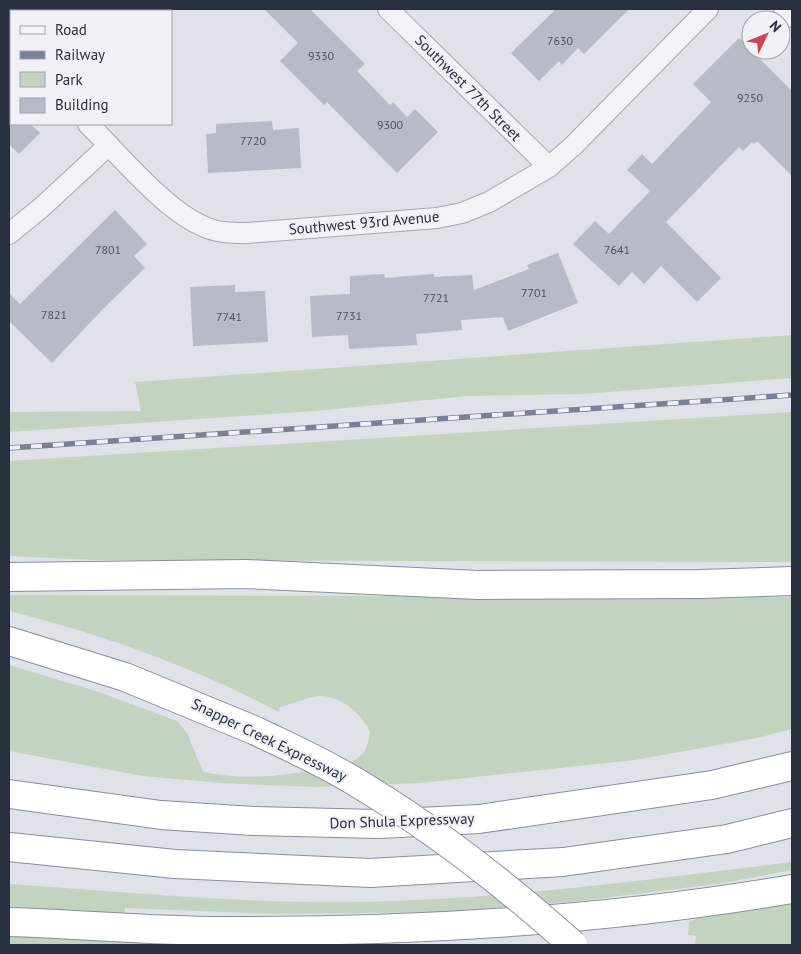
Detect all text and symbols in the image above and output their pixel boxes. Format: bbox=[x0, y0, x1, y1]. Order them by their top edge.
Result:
legend bbox=[10, 10, 172, 125]
north arrow bbox=[741, 10, 791, 60]
text: N bbox=[766, 17, 785, 36]
text: Road bbox=[55, 20, 87, 39]
street label: Southwest 77th Street bbox=[411, 30, 526, 145]
house number: 7630 bbox=[547, 33, 574, 48]
text: Railway bbox=[55, 45, 105, 64]
house number: 9330 bbox=[308, 48, 335, 63]
text: Park bbox=[55, 70, 83, 89]
house number: 9250 bbox=[737, 90, 764, 105]
text: Building bbox=[55, 95, 109, 114]
house number: 9300 bbox=[377, 117, 404, 132]
house number: 7720 bbox=[240, 133, 267, 148]
street label: Southwest 93rd Avenue bbox=[288, 206, 440, 239]
house number: 7801 bbox=[95, 242, 121, 257]
house number: 7641 bbox=[604, 242, 630, 257]
house number: 7701 bbox=[521, 285, 547, 300]
house number: 7721 bbox=[423, 290, 449, 305]
house number: 7821 bbox=[41, 307, 67, 322]
house number: 7731 bbox=[336, 308, 362, 323]
house number: 7741 bbox=[216, 309, 242, 324]
street label: Snapper Creek Expressway bbox=[188, 694, 350, 785]
street label: Don Shula Expressway bbox=[329, 808, 475, 833]

